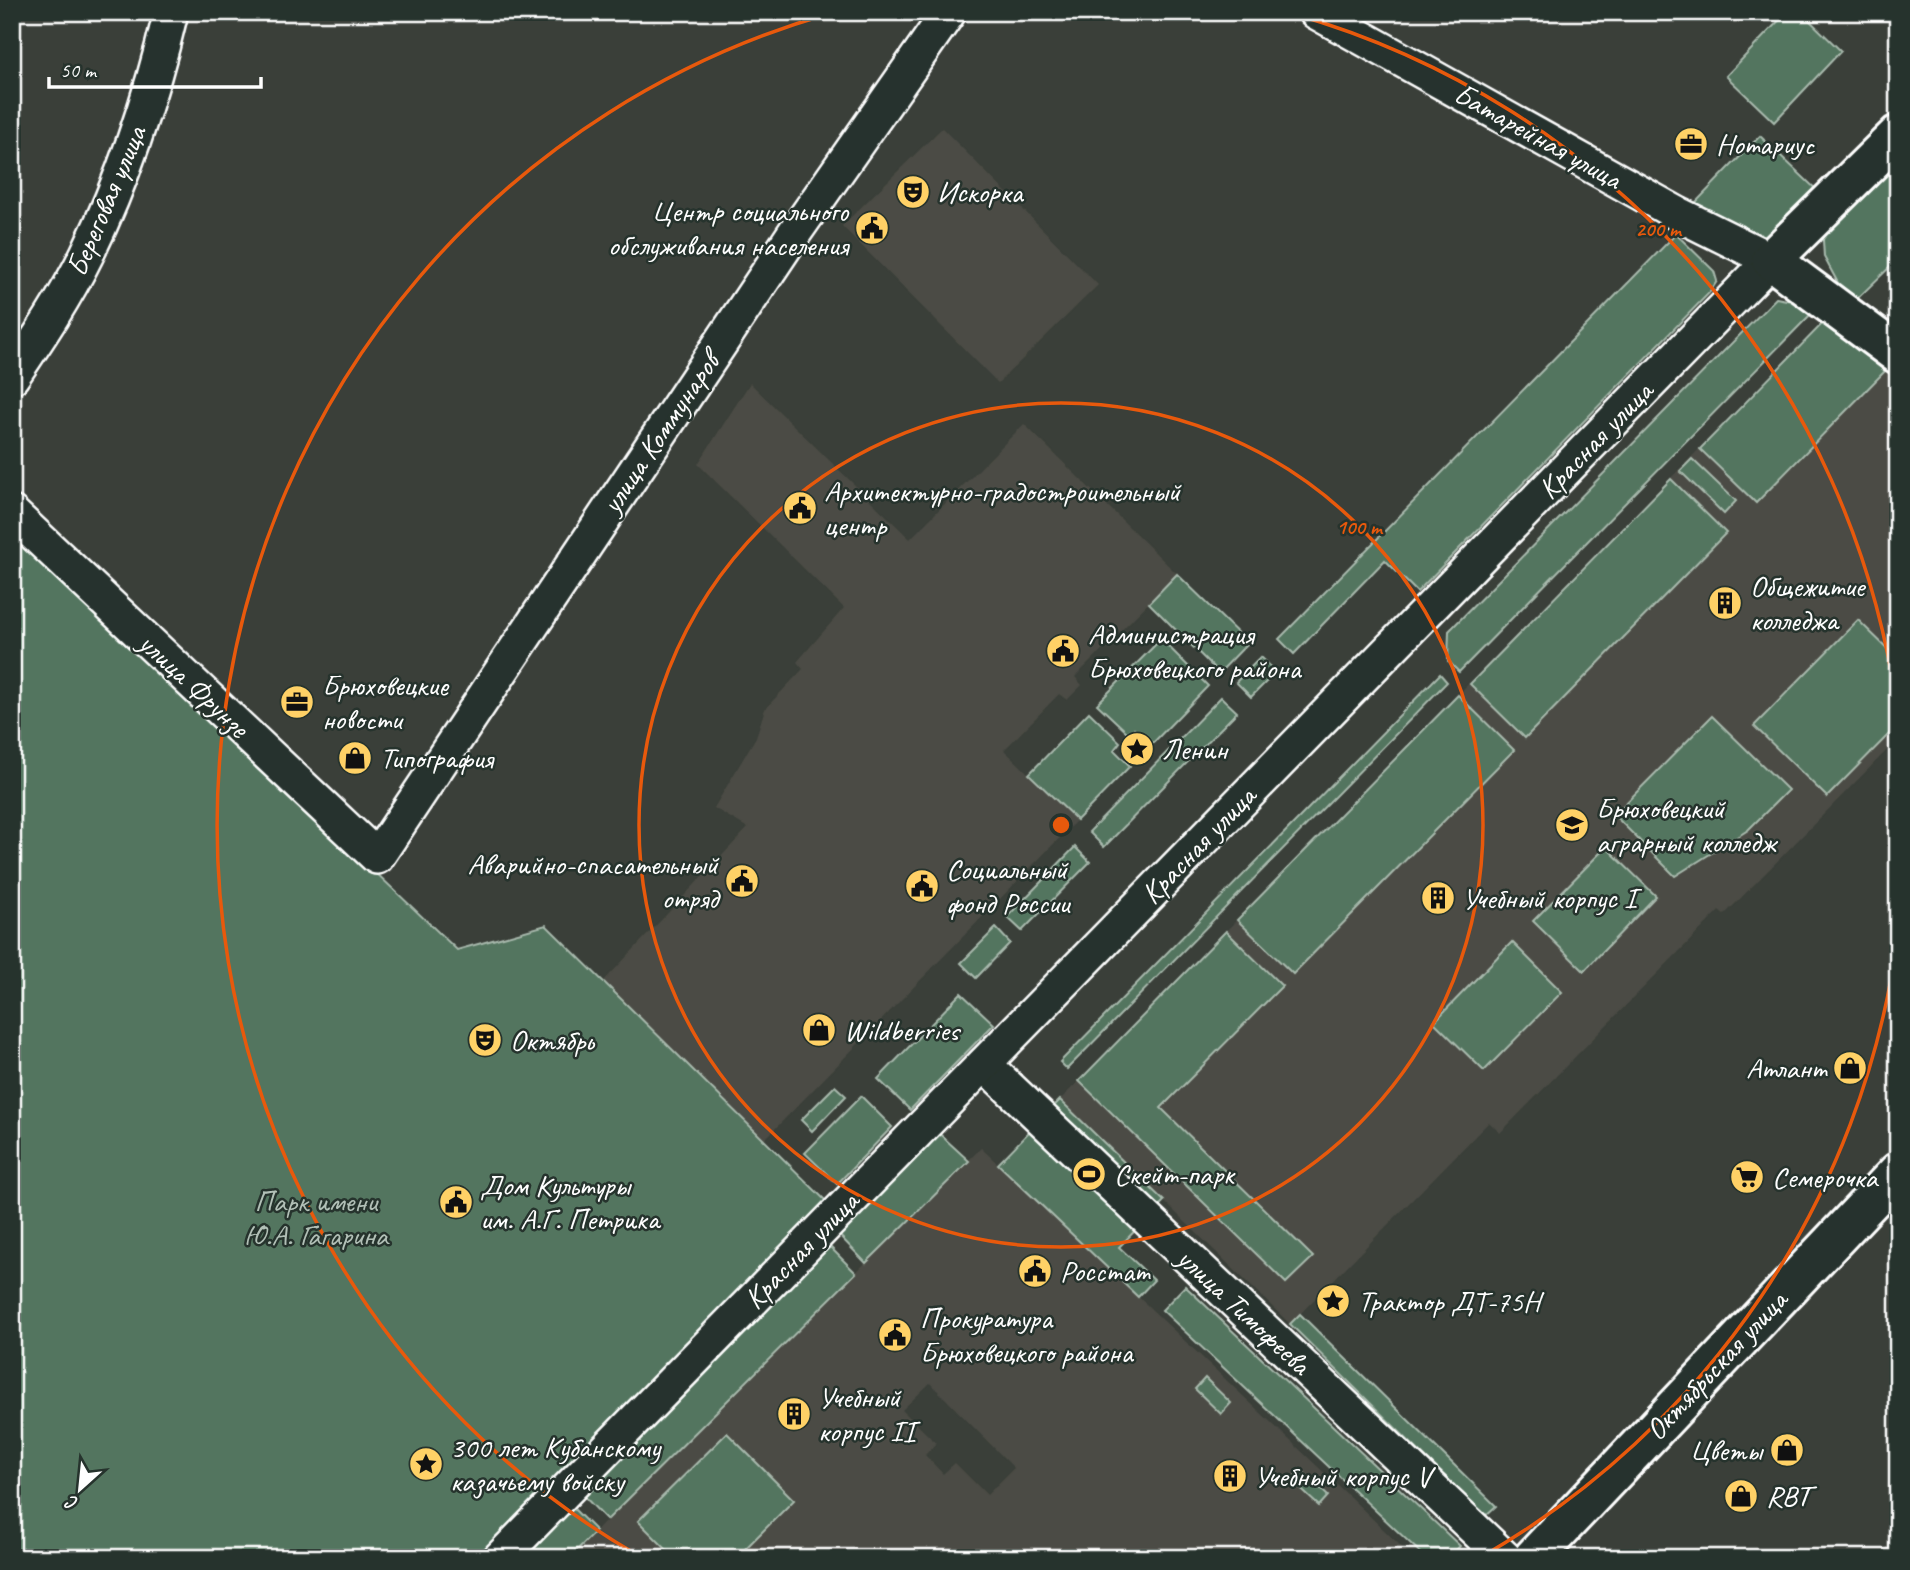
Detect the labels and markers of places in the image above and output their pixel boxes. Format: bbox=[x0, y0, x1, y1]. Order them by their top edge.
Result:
office icon: Нотариус bbox=[1672, 125, 1710, 163]
place label: Нотариус bbox=[1716, 125, 1815, 163]
theatre icon: Искорка bbox=[894, 173, 932, 211]
place label: Искорка bbox=[937, 173, 1025, 211]
place label: Центр социального обслуживания населения bbox=[608, 192, 851, 264]
public building icon: Центр социального обслуживания населения bbox=[853, 209, 891, 247]
place label: Архитектурно-градостроительный центр bbox=[824, 472, 1182, 544]
public building icon: Архитектурно-градостроительный центр bbox=[781, 489, 819, 527]
place label: Общежитие колледжа bbox=[1750, 567, 1866, 639]
building icon: Общежитие колледжа bbox=[1706, 584, 1744, 622]
place label: Администрация Брюховецкого района bbox=[1088, 615, 1302, 687]
public building icon: Администрация Брюховецкого района bbox=[1044, 632, 1082, 670]
place label: Брюховецкие новости bbox=[322, 666, 450, 738]
office icon: Брюховецкие новости bbox=[278, 683, 316, 721]
place icon: Ленин bbox=[1118, 730, 1156, 768]
place label: Ленин bbox=[1162, 730, 1229, 768]
shop icon: Типография bbox=[336, 739, 374, 777]
place label: Типография bbox=[380, 739, 496, 777]
place label: Брюховецкий аграрный колледж bbox=[1596, 789, 1778, 861]
school or university icon: Брюховецкий аграрный колледж bbox=[1553, 806, 1591, 844]
centre of rings bbox=[1049, 813, 1073, 837]
place label: Аварийно-спасательный отряд bbox=[468, 845, 721, 917]
place label: Социальный фонд России bbox=[946, 850, 1072, 922]
public building icon: Аварийно-спасательный отряд bbox=[723, 862, 761, 900]
public building icon: Социальный фонд России bbox=[903, 867, 941, 905]
building icon: Учебный корпус I bbox=[1419, 879, 1457, 917]
place label: Учебный корпус I bbox=[1462, 879, 1643, 917]
shop icon: Wildberries bbox=[800, 1011, 838, 1049]
place label: Wildberries bbox=[844, 1011, 962, 1049]
theatre icon: Октябрь bbox=[466, 1021, 504, 1059]
place label: Октябрь bbox=[510, 1021, 595, 1059]
place label: Атлант bbox=[1746, 1049, 1829, 1087]
shop icon: Атлант bbox=[1831, 1049, 1869, 1087]
sports icon: Скейт-парк bbox=[1070, 1155, 1108, 1193]
place label: Скейт-парк bbox=[1114, 1155, 1236, 1193]
supermarket icon: Семерочка bbox=[1728, 1158, 1766, 1196]
place label: Семерочка bbox=[1772, 1158, 1879, 1196]
place label: Дом Культуры им. А.Г. Петрика bbox=[480, 1166, 662, 1238]
public building icon: Дом Культуры им. А.Г. Петрика bbox=[437, 1183, 475, 1221]
public building icon: Росстат bbox=[1016, 1252, 1054, 1290]
place label: Росстат bbox=[1060, 1252, 1152, 1290]
place icon: Трактор ДТ-75Н bbox=[1314, 1282, 1352, 1320]
place label: Трактор ДТ-75Н bbox=[1358, 1282, 1545, 1320]
place label: Прокуратура Брюховецкого района bbox=[920, 1299, 1134, 1371]
public building icon: Прокуратура Брюховецкого района bbox=[876, 1316, 914, 1354]
place label: Учебный корпус II bbox=[818, 1378, 921, 1450]
building icon: Учебный корпус II bbox=[775, 1395, 813, 1433]
place label: 300 лет Кубанскому казачьему войску bbox=[450, 1428, 662, 1500]
place label: Цветы bbox=[1690, 1431, 1764, 1469]
shop icon: Цветы bbox=[1768, 1431, 1806, 1469]
place icon: 300 лет Кубанскому казачьему войску bbox=[407, 1445, 445, 1483]
building icon: Учебный корпус V bbox=[1211, 1457, 1249, 1495]
place label: Учебный корпус V bbox=[1254, 1457, 1436, 1495]
shop icon: RBT bbox=[1722, 1477, 1760, 1515]
place label: RBT bbox=[1766, 1477, 1818, 1515]

